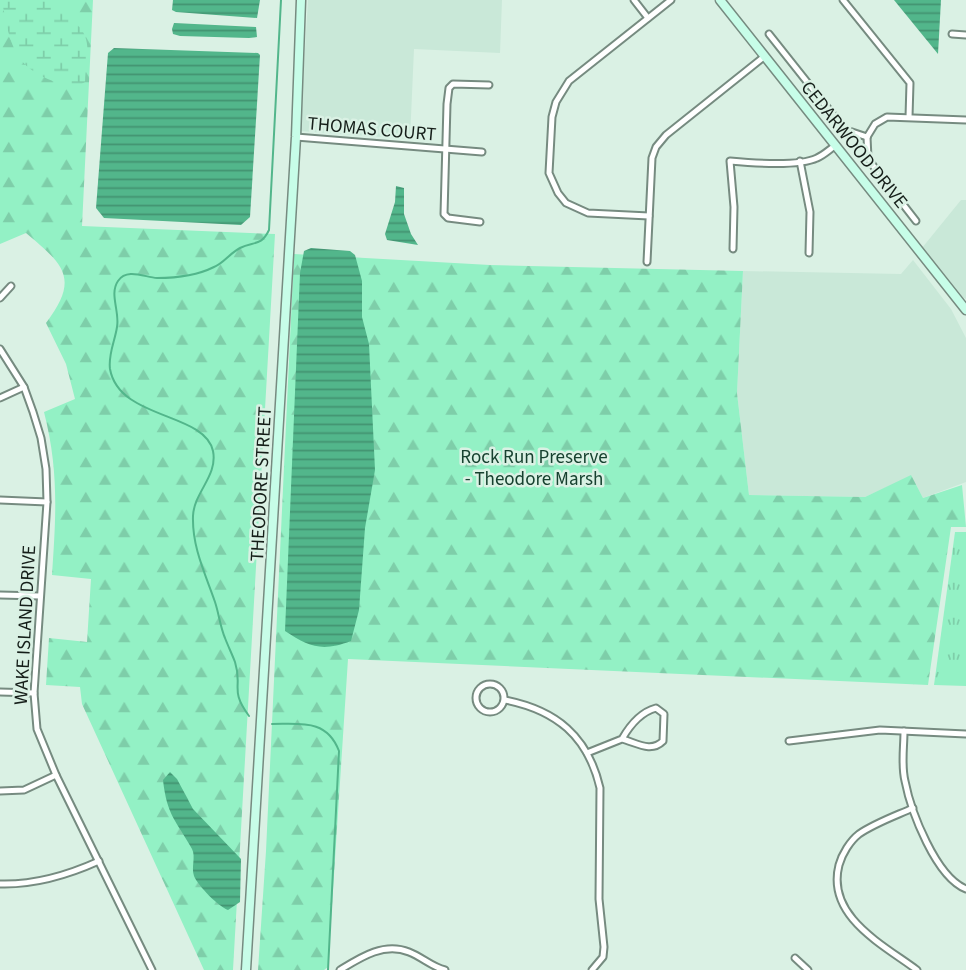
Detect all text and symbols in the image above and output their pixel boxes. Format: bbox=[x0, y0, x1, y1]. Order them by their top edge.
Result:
street label: CEDARWOOD DRIVE bbox=[794, 76, 914, 214]
street label: THOMAS COURT bbox=[306, 110, 437, 149]
street label: THEODORE STREET bbox=[244, 406, 279, 562]
park label: Rock Run Preserve - Theodore Marsh bbox=[460, 444, 608, 493]
street label: WAKE ISLAND DRIVE bbox=[8, 545, 43, 706]

